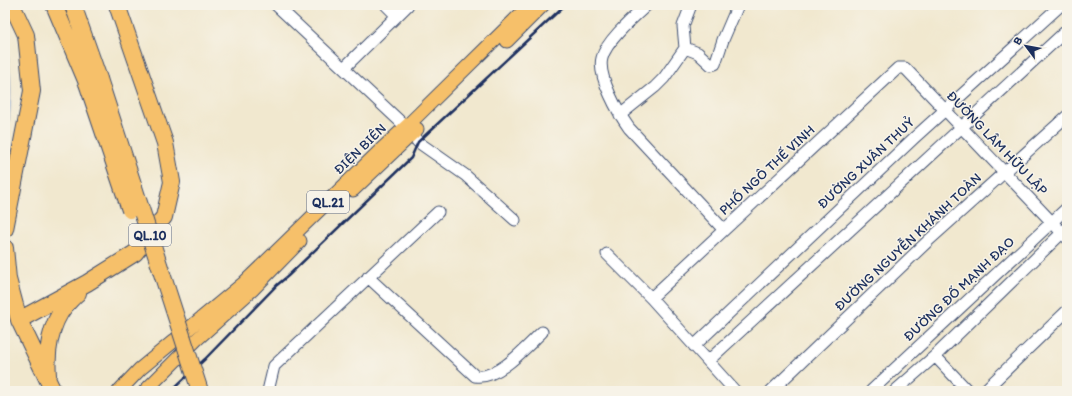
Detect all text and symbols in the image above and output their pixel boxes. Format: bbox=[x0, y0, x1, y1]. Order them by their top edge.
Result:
north arrow bbox=[1006, 26, 1046, 66]
text: B bbox=[1011, 35, 1025, 47]
street label: ĐƯỜNG LÂM HỮU LẬP bbox=[943, 87, 1051, 199]
street label: ĐƯỜNG XUÂN THUỶ bbox=[814, 114, 918, 212]
street label: ĐIỆN BIÊN bbox=[330, 120, 390, 178]
street label: PHỐ NGÔ THẾ VINH bbox=[716, 121, 818, 219]
street label: ĐƯỜNG NGUYỄN KHÁNH TOÀN bbox=[831, 169, 985, 315]
road number: QL.21 bbox=[307, 191, 349, 213]
road number: QL.10 bbox=[129, 224, 171, 246]
street label: ĐƯỜNG ĐỐ MẠNH ĐẠO bbox=[900, 233, 1018, 345]

